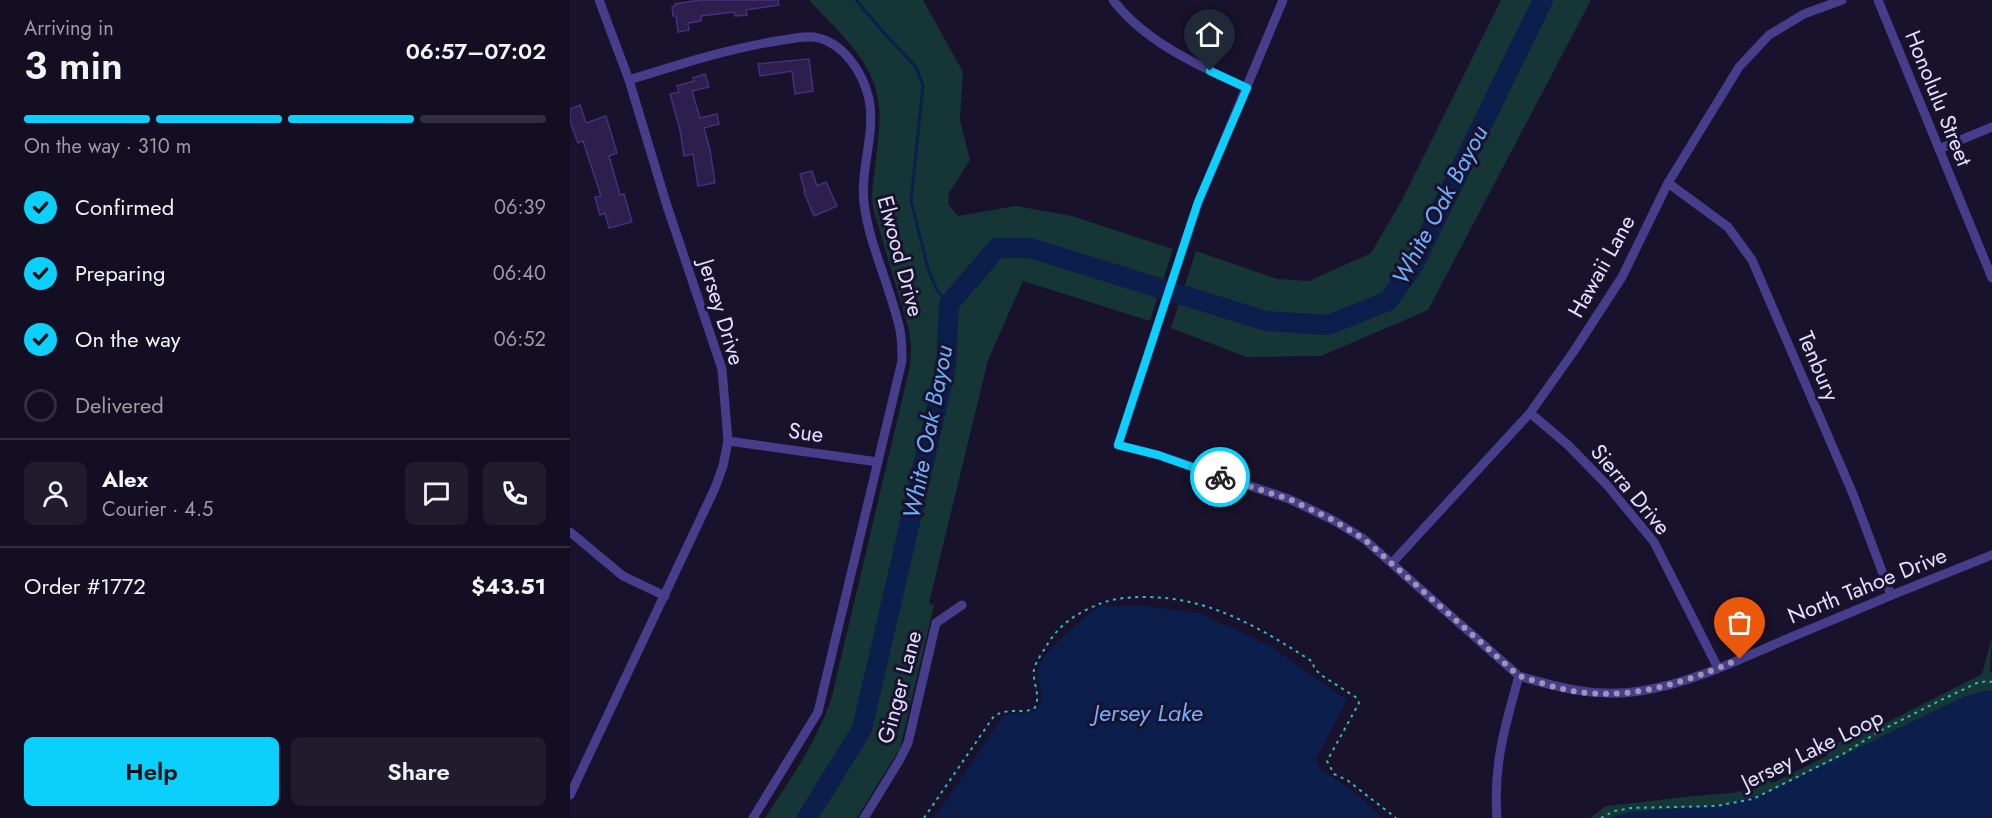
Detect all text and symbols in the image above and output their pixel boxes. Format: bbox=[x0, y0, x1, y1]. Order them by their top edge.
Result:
pin bbox=[1184, 9, 1235, 71]
text: Arriving in bbox=[24, 14, 114, 43]
icon: home bbox=[1193, 18, 1226, 51]
street label: Honolulu Street bbox=[1897, 25, 1981, 171]
text: 06:57–07:02 bbox=[406, 35, 546, 67]
text: 3 min bbox=[24, 37, 123, 94]
water label: White Oak Bayou bbox=[1383, 119, 1496, 291]
text: On the way · 310 m bbox=[24, 132, 191, 161]
icon: check bbox=[24, 191, 57, 224]
text: Confirmed bbox=[75, 191, 174, 223]
street label: Elwood Drive bbox=[870, 192, 932, 320]
text: 06:39 bbox=[494, 193, 546, 222]
street label: Hawaii Lane bbox=[1560, 209, 1642, 323]
street label: Jersey Drive bbox=[690, 252, 753, 369]
icon: check bbox=[24, 257, 57, 290]
text: Preparing bbox=[75, 257, 166, 289]
text: 06:40 bbox=[493, 259, 546, 288]
icon: check bbox=[24, 323, 57, 356]
text: On the way bbox=[75, 323, 180, 355]
text: 06:52 bbox=[494, 325, 546, 354]
street label: Tenbury bbox=[1790, 326, 1848, 406]
water label: White Oak Bayou bbox=[894, 342, 962, 522]
text: Delivered bbox=[75, 389, 164, 421]
street label: Sue bbox=[786, 414, 826, 450]
street label: Sierra Drive bbox=[1583, 436, 1679, 542]
courier bbox=[1190, 447, 1250, 507]
icon: bike bbox=[1204, 461, 1237, 494]
button: person bbox=[24, 462, 87, 525]
button: chat bbox=[405, 462, 468, 525]
button: phone bbox=[483, 462, 546, 525]
text: Alex bbox=[102, 463, 148, 495]
text: Courier · 4.5 bbox=[102, 495, 213, 524]
street label: North Tahoe Drive bbox=[1783, 538, 1951, 632]
text: Order #1772 bbox=[24, 570, 146, 602]
text: $43.51 bbox=[471, 570, 546, 602]
pin bbox=[1714, 597, 1765, 659]
icon: bag bbox=[1723, 606, 1756, 639]
street label: Ginger Lane bbox=[869, 627, 929, 747]
water label: Jersey Lake bbox=[1089, 695, 1203, 730]
street label: Jersey Lake Loop bbox=[1733, 701, 1888, 799]
button: Help bbox=[24, 737, 279, 806]
button: Share bbox=[291, 737, 546, 806]

